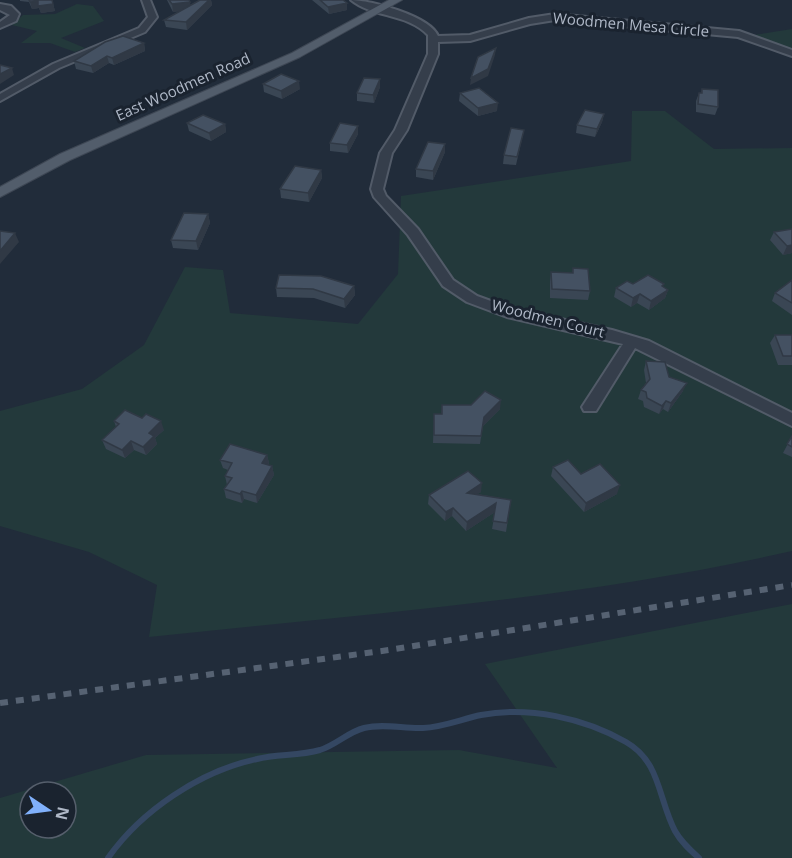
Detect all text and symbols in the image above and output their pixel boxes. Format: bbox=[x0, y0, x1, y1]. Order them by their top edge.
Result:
street label: Woodmen Mesa Circle bbox=[552, 7, 710, 41]
street label: East Woodmen Road bbox=[112, 47, 253, 125]
street label: Woodmen Court bbox=[490, 294, 607, 342]
north arrow bbox=[18, 780, 78, 840]
text: N bbox=[50, 805, 75, 822]

